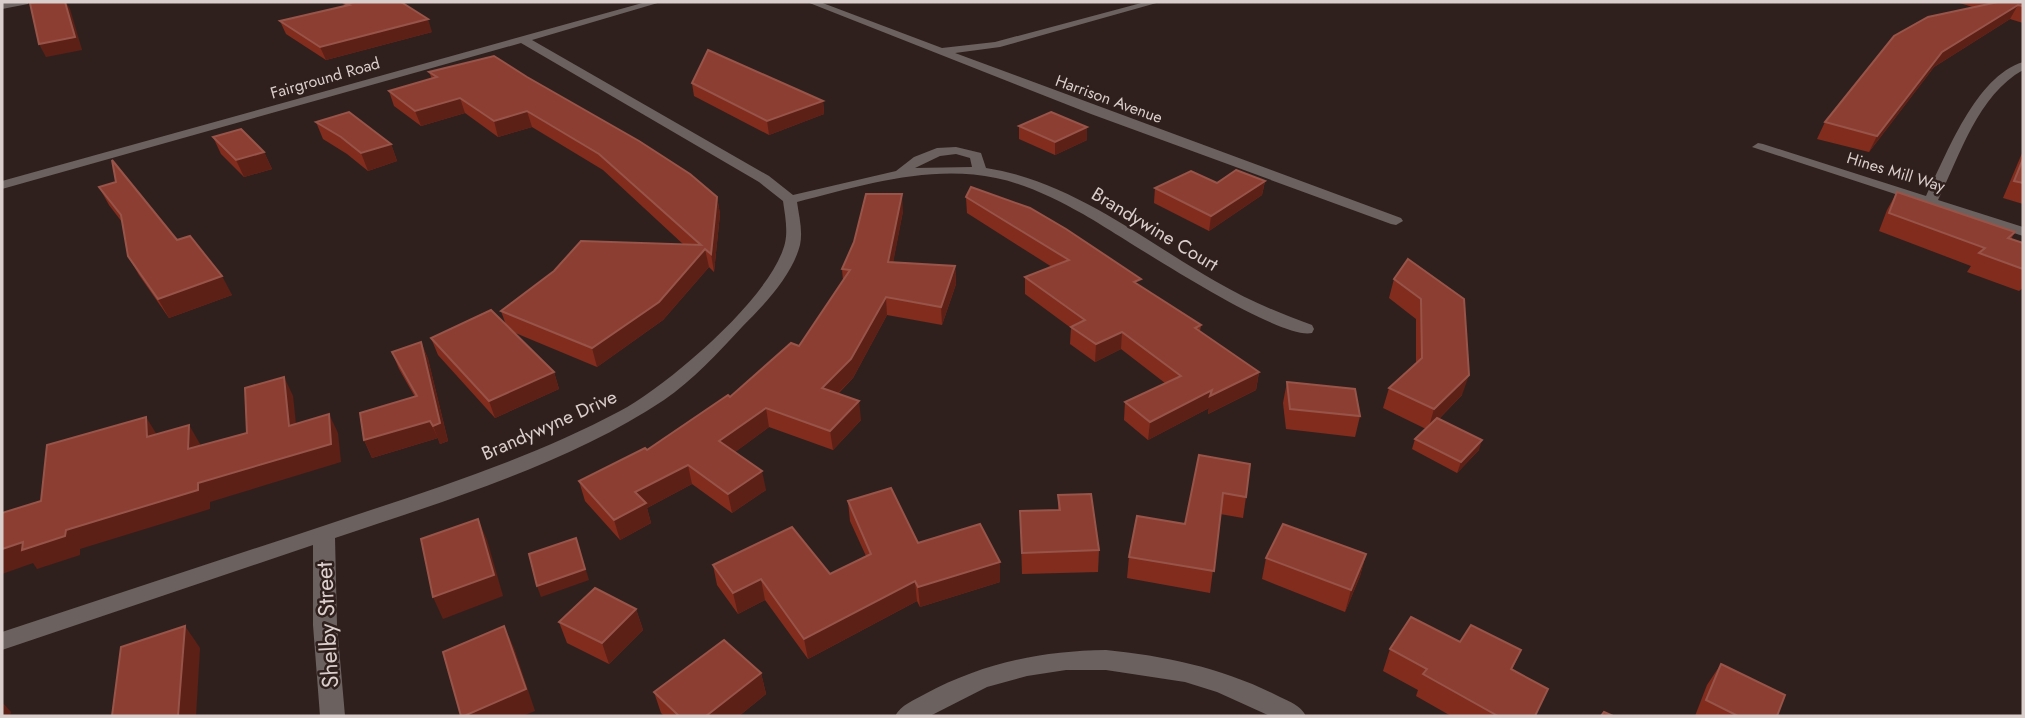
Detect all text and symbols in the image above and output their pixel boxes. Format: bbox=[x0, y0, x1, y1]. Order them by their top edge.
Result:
street label: Fairground Road bbox=[268, 51, 382, 105]
street label: Harrison Avenue bbox=[1052, 69, 1166, 129]
street label: Hines Mill Way bbox=[1844, 146, 1949, 198]
street label: Brandywine Court bbox=[1086, 180, 1224, 278]
street label: Brandywyne Drive bbox=[477, 383, 621, 467]
street label: Shelby Street bbox=[307, 560, 347, 689]

